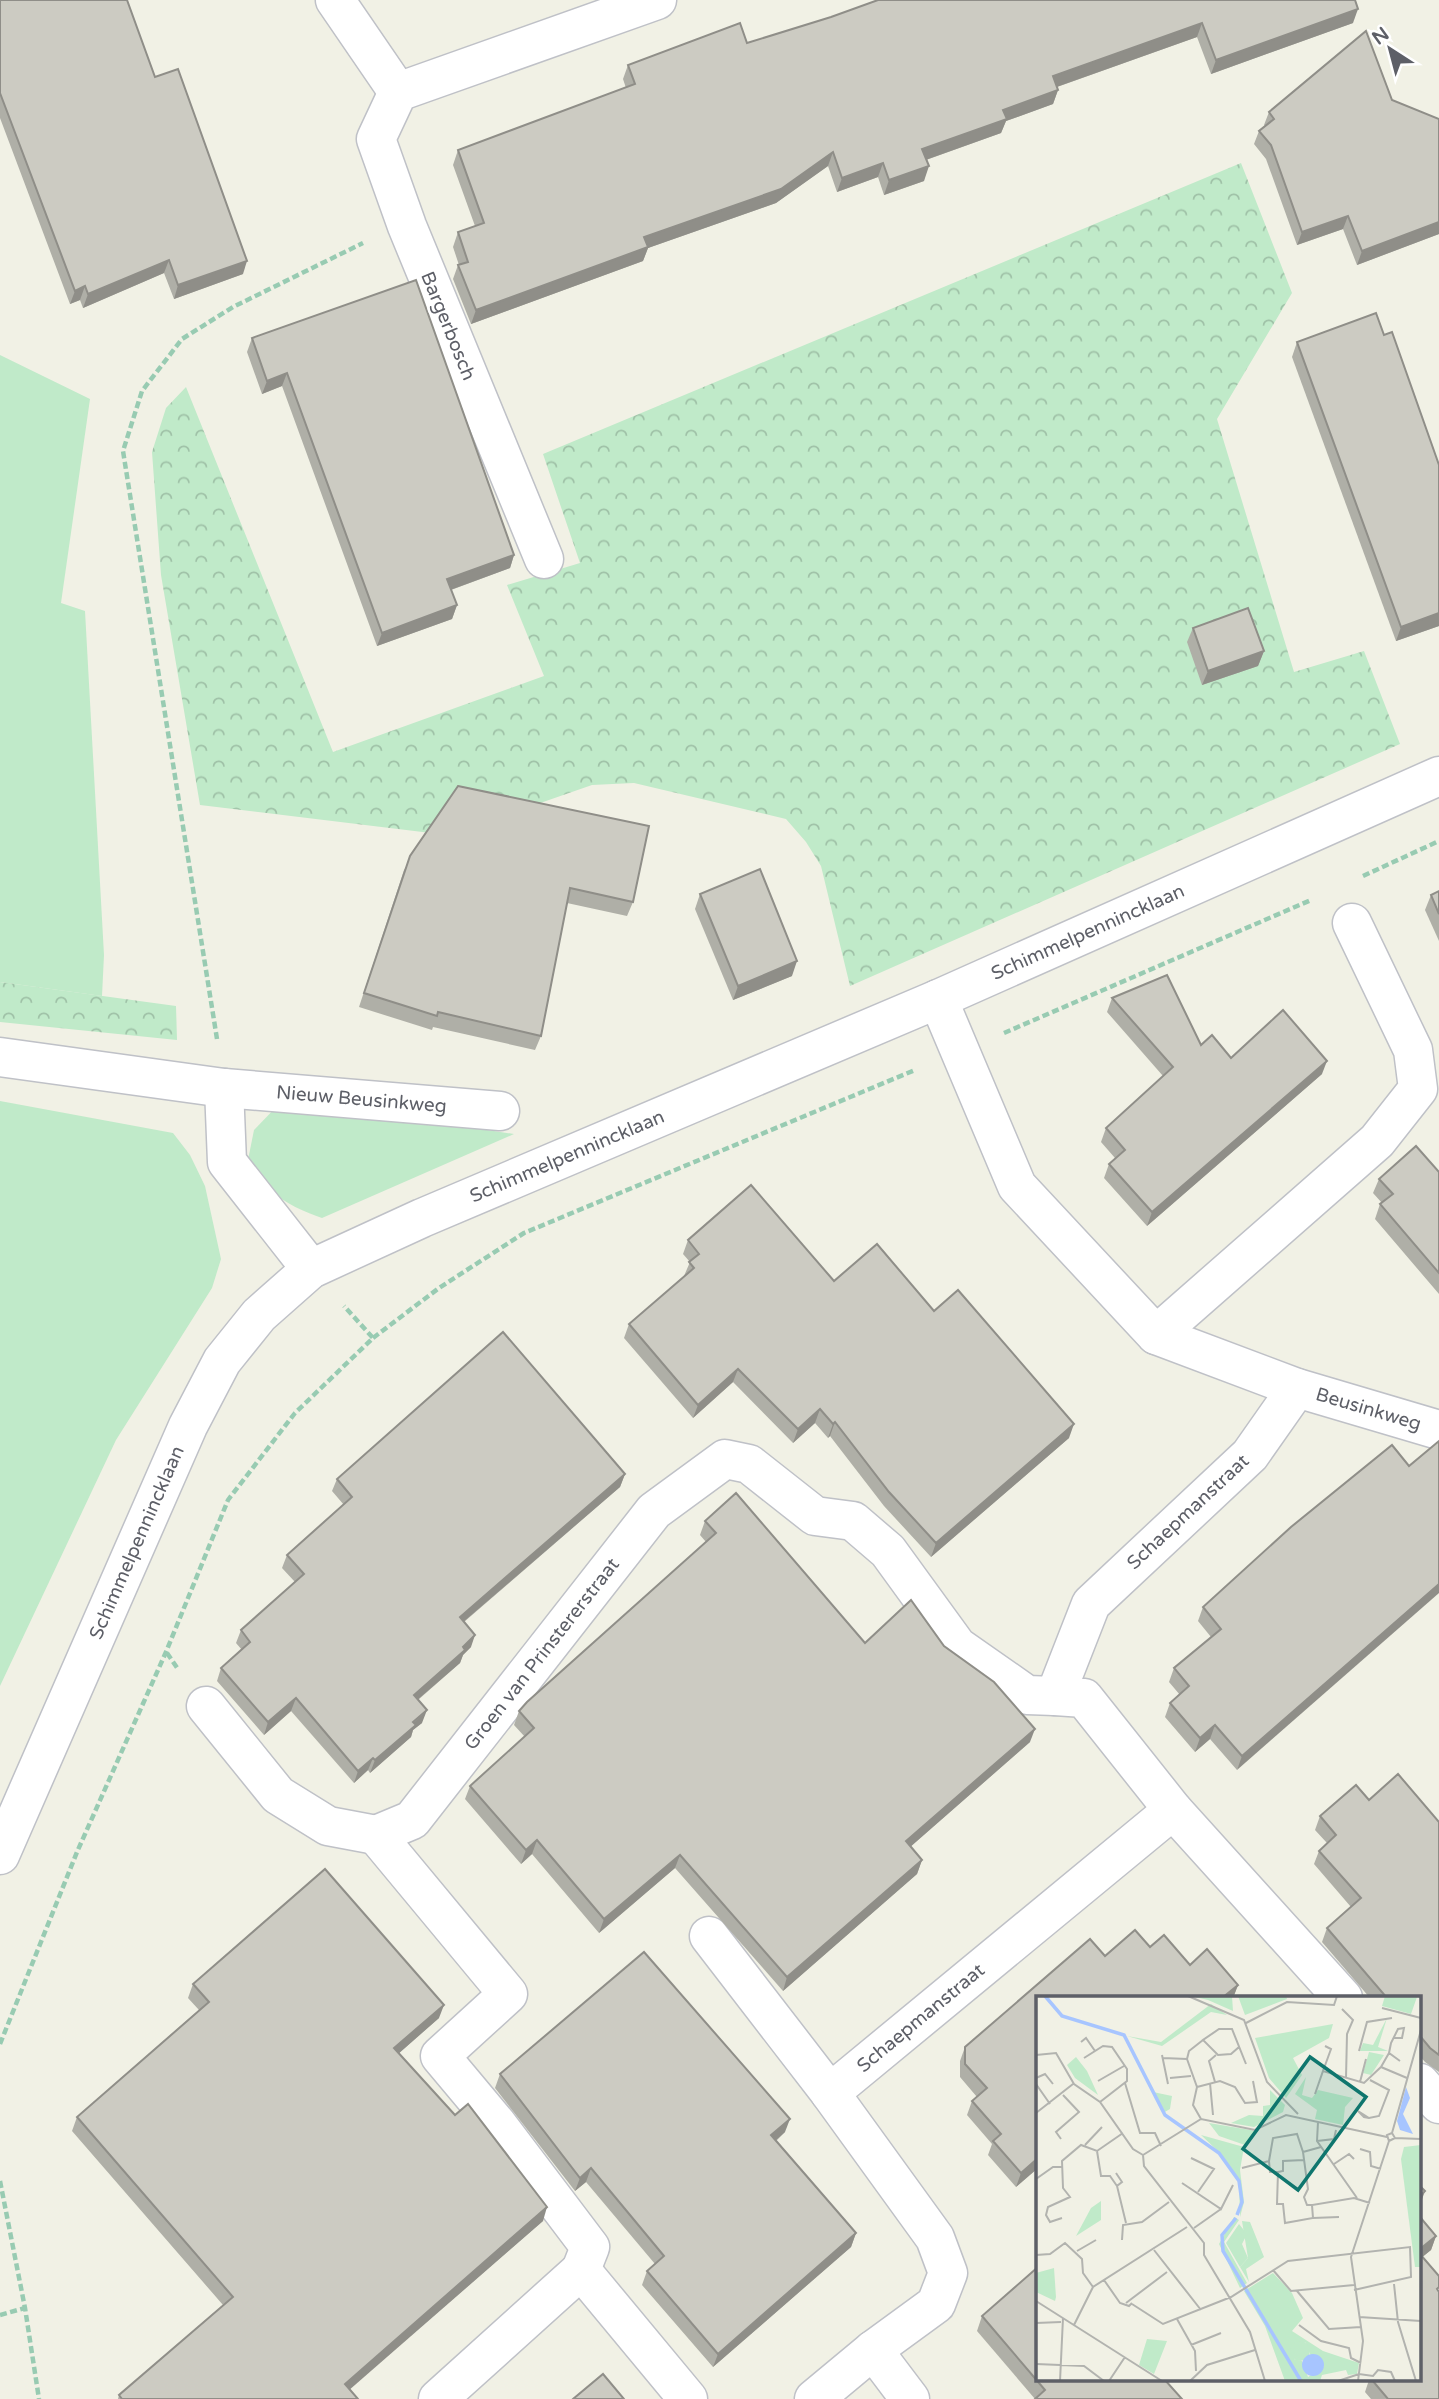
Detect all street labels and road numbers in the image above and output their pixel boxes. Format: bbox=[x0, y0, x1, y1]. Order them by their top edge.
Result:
street label: Bargerbosch bbox=[416, 268, 480, 384]
street label: Schimmelpennincklaan bbox=[988, 880, 1188, 985]
street label: Nieuw Beusinkweg bbox=[275, 1081, 448, 1118]
street label: Schimmelpennincklaan bbox=[467, 1105, 668, 1207]
street label: Beusinkweg bbox=[1313, 1383, 1424, 1435]
street label: Schimmelpennincklaan bbox=[85, 1443, 189, 1643]
street label: Schaepmanstraat bbox=[1123, 1450, 1253, 1574]
street label: Groen van Prinstererstraat bbox=[460, 1554, 624, 1754]
street label: Schaepmanstraat bbox=[853, 1959, 989, 2077]

